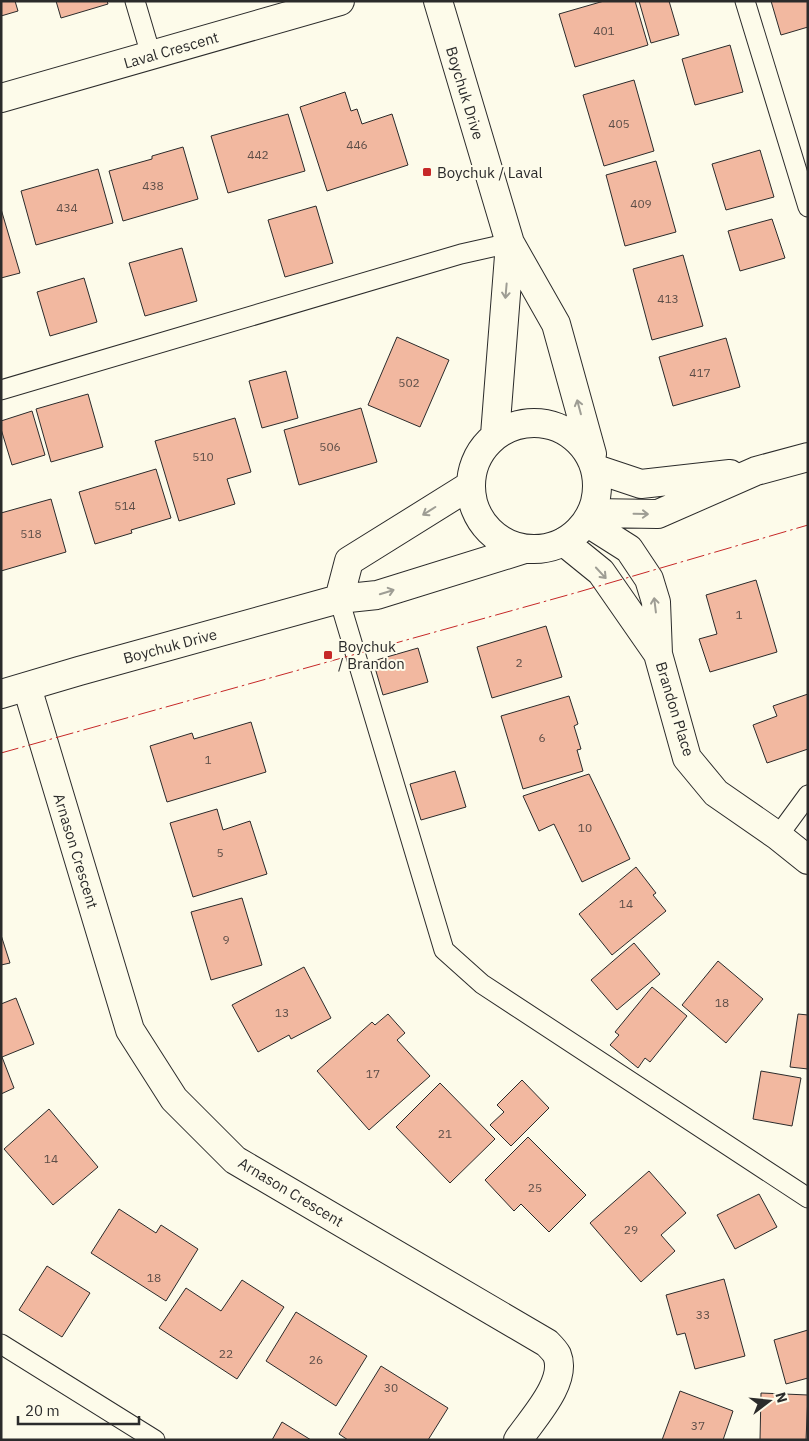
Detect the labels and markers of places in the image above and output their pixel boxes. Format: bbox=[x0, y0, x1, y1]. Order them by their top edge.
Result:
place label: Boychuk / Laval bbox=[437, 163, 543, 182]
marker: Boychuk / Laval bbox=[421, 166, 433, 178]
place label: Boychuk / Brandon bbox=[338, 637, 405, 673]
marker: Boychuk / Brandon bbox=[322, 649, 334, 661]

